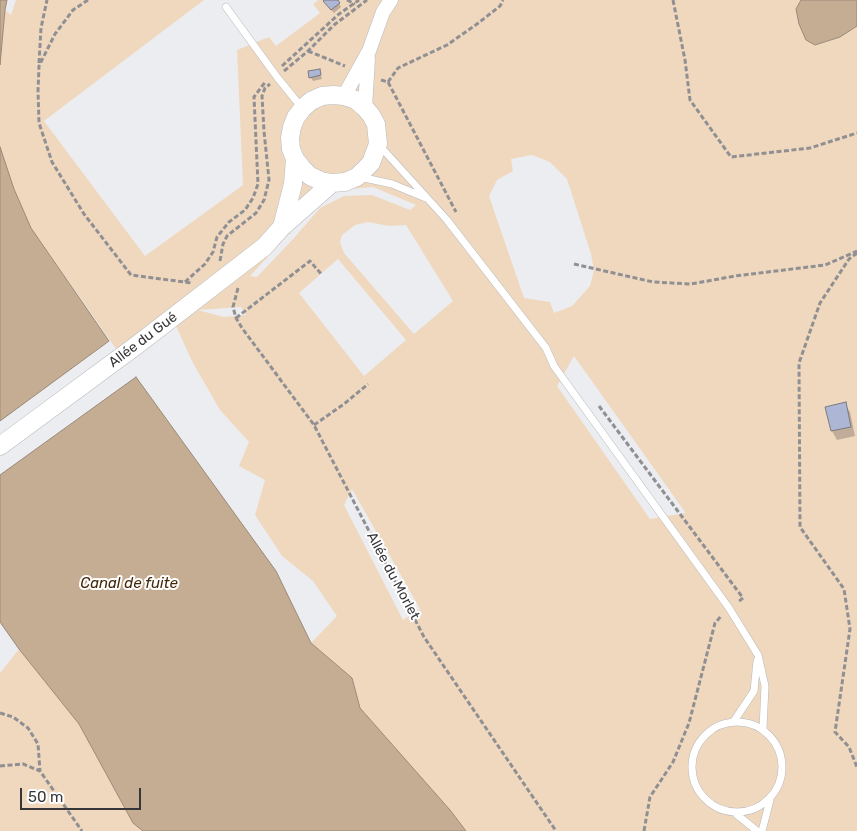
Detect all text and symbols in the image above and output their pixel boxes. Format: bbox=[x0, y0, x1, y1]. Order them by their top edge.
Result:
street label: Allée du Gué bbox=[105, 309, 181, 371]
street label: Allée du Morlet bbox=[363, 529, 423, 623]
water label: Canal de fuite bbox=[80, 575, 178, 593]
scale bar bbox=[22, 778, 144, 810]
text: 50 m bbox=[28, 788, 63, 806]

